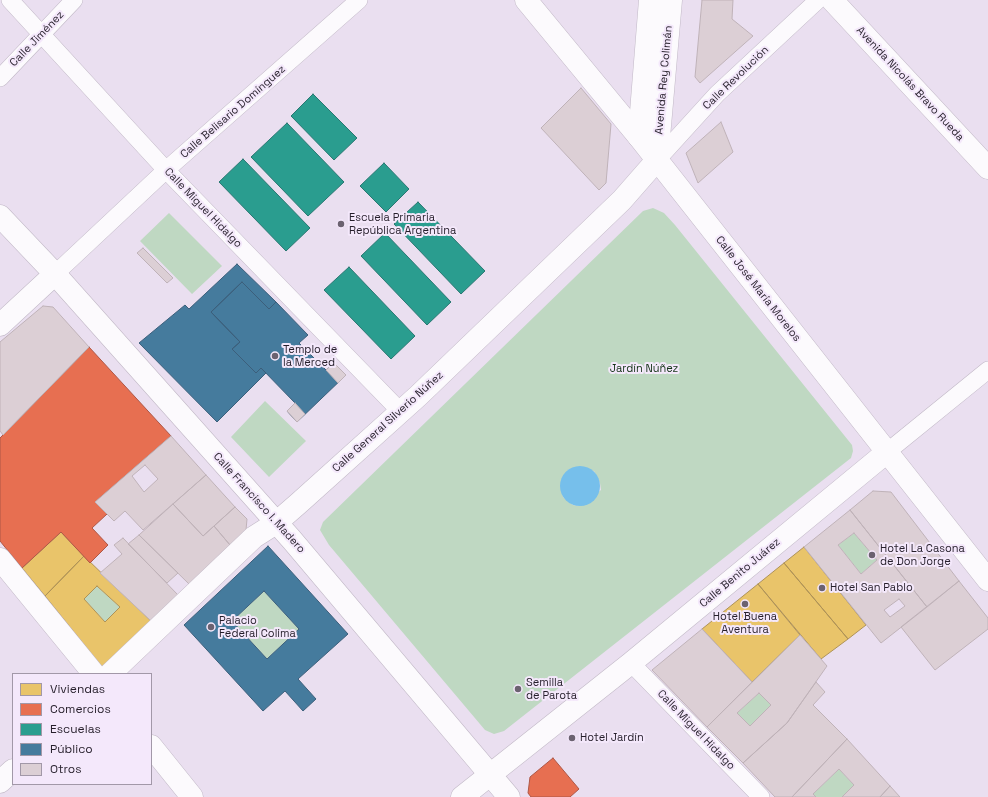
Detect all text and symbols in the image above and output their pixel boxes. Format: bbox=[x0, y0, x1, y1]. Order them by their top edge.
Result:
street label: Calle Jiménez bbox=[7, 8, 67, 70]
street label: Avenida Nicolás Bravo Rueda bbox=[853, 24, 967, 144]
street label: Avenida Rey Colimán bbox=[653, 25, 675, 135]
street label: Calle Revolución bbox=[700, 43, 772, 113]
street label: Calle Belisario Domínguez bbox=[178, 63, 288, 161]
street label: Calle Miguel Hidalgo bbox=[161, 165, 245, 251]
place label: Escuela Primaria República Argentina bbox=[349, 211, 456, 237]
marker: Escuela Primaria República Argentina bbox=[336, 219, 346, 229]
street label: Calle José María Morelos bbox=[713, 234, 803, 344]
place label: Templo de la Merced bbox=[283, 343, 337, 369]
marker: Templo de la Merced bbox=[270, 351, 280, 361]
park label: Jardín Núñez bbox=[610, 362, 678, 376]
street label: Calle General Silverio Núñez bbox=[330, 369, 446, 475]
street label: Calle Francisco I. Madero bbox=[210, 450, 308, 556]
street label: Calle Benito Juárez bbox=[697, 535, 783, 611]
place label: Hotel La Casona de Don Jorge bbox=[880, 542, 965, 568]
marker: Hotel La Casona de Don Jorge bbox=[867, 550, 877, 560]
place label: Hotel San Pablo bbox=[830, 581, 913, 595]
marker: Hotel San Pablo bbox=[817, 583, 827, 593]
marker: Hotel Buena Aventura bbox=[740, 599, 750, 609]
place label: Hotel Buena Aventura bbox=[713, 610, 777, 636]
place label: Palacio Federal Colima bbox=[219, 614, 296, 640]
marker: Palacio Federal Colima bbox=[206, 622, 216, 632]
legend bbox=[12, 673, 152, 785]
place label: Semilla de Parota bbox=[526, 676, 577, 702]
text: Viviendas bbox=[50, 681, 105, 697]
marker: Semilla de Parota bbox=[513, 684, 523, 694]
street label: Calle Miguel Hidalgo bbox=[654, 687, 738, 773]
text: Comercios bbox=[50, 701, 111, 717]
text: Escuelas bbox=[50, 721, 101, 737]
place label: Hotel Jardín bbox=[580, 731, 644, 745]
marker: Hotel Jardín bbox=[567, 733, 577, 743]
text: Público bbox=[50, 741, 93, 757]
text: Otros bbox=[50, 761, 82, 777]

